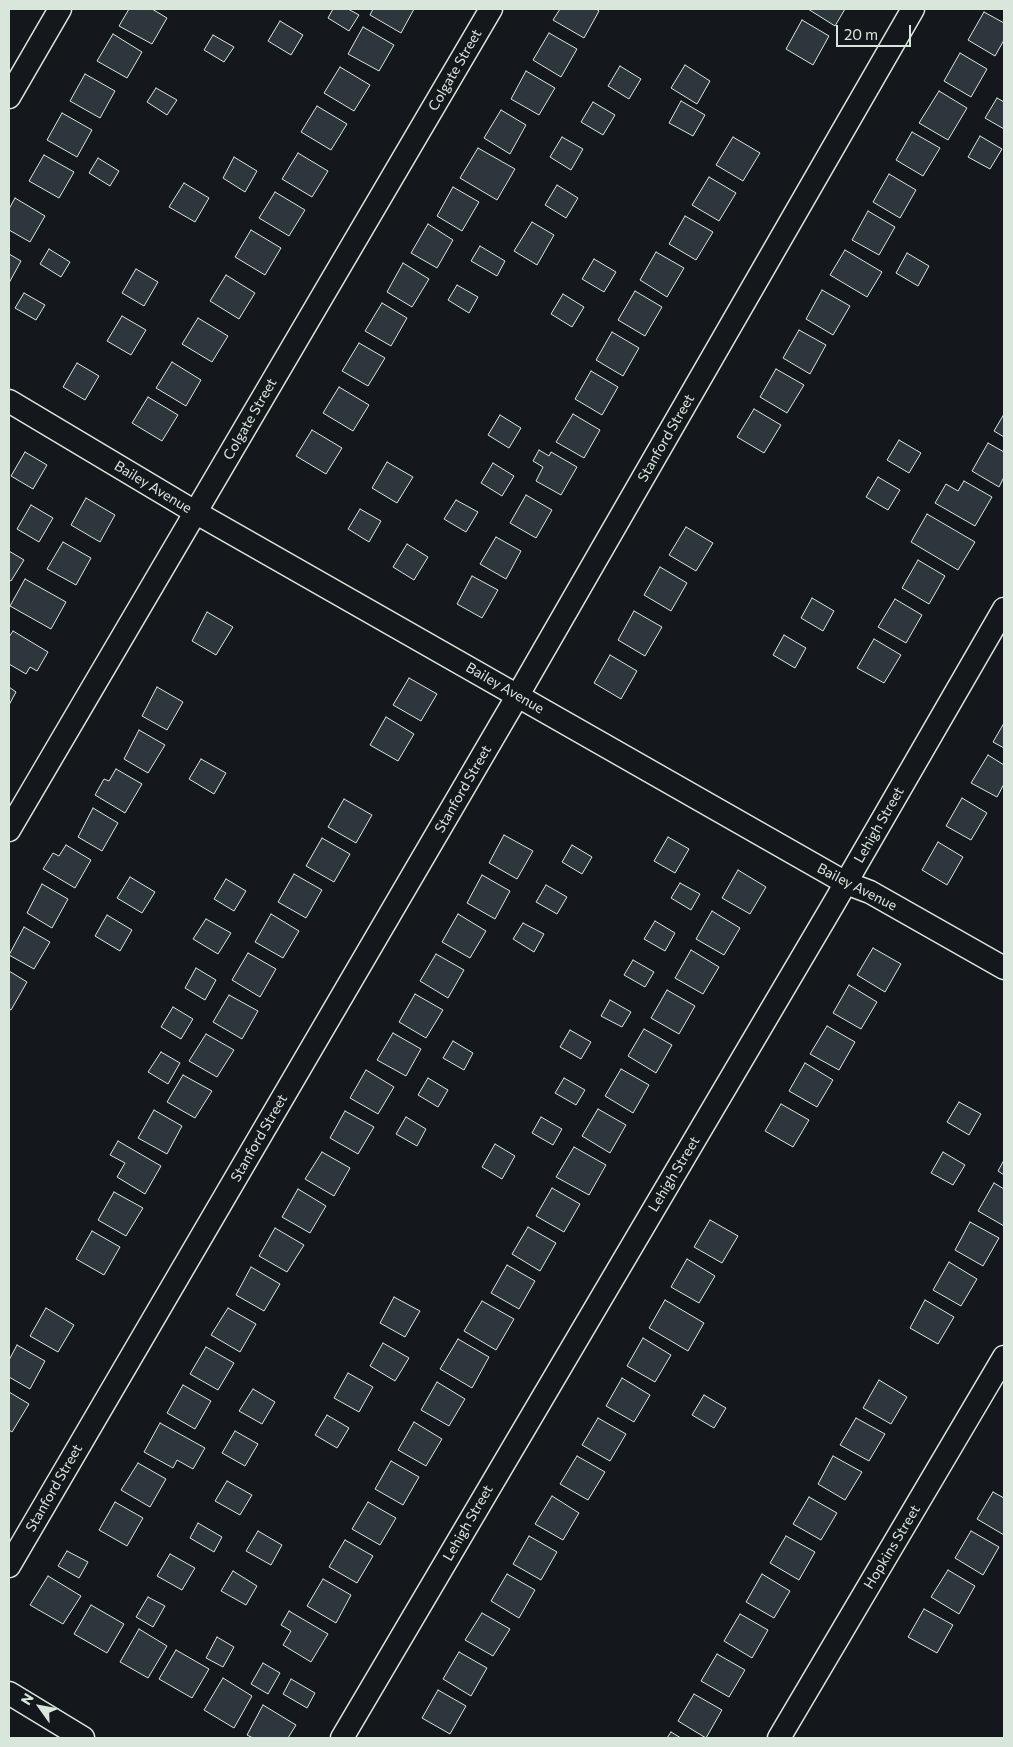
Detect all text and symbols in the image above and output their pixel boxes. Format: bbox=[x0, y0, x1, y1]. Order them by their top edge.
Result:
scale bar bbox=[838, 15, 913, 47]
text: 20 m bbox=[844, 25, 878, 43]
street label: Colgate Street bbox=[425, 26, 485, 114]
street label: Colgate Street bbox=[220, 375, 280, 463]
street label: Stanford Street bbox=[634, 391, 698, 485]
street label: Bailey Avenue bbox=[111, 457, 195, 517]
street label: Bailey Avenue bbox=[463, 659, 547, 717]
street label: Stanford Street bbox=[431, 742, 495, 836]
street label: Lehigh Street bbox=[851, 784, 907, 866]
street label: Bailey Avenue bbox=[814, 860, 900, 914]
street label: Stanford Street bbox=[227, 1091, 291, 1185]
street label: Lehigh Street bbox=[645, 1133, 703, 1215]
street label: Stanford Street bbox=[22, 1441, 86, 1535]
street label: Lehigh Street bbox=[440, 1482, 496, 1564]
street label: Hopkins Street bbox=[860, 1502, 924, 1592]
north arrow bbox=[15, 1682, 65, 1732]
text: N bbox=[17, 1690, 37, 1708]

